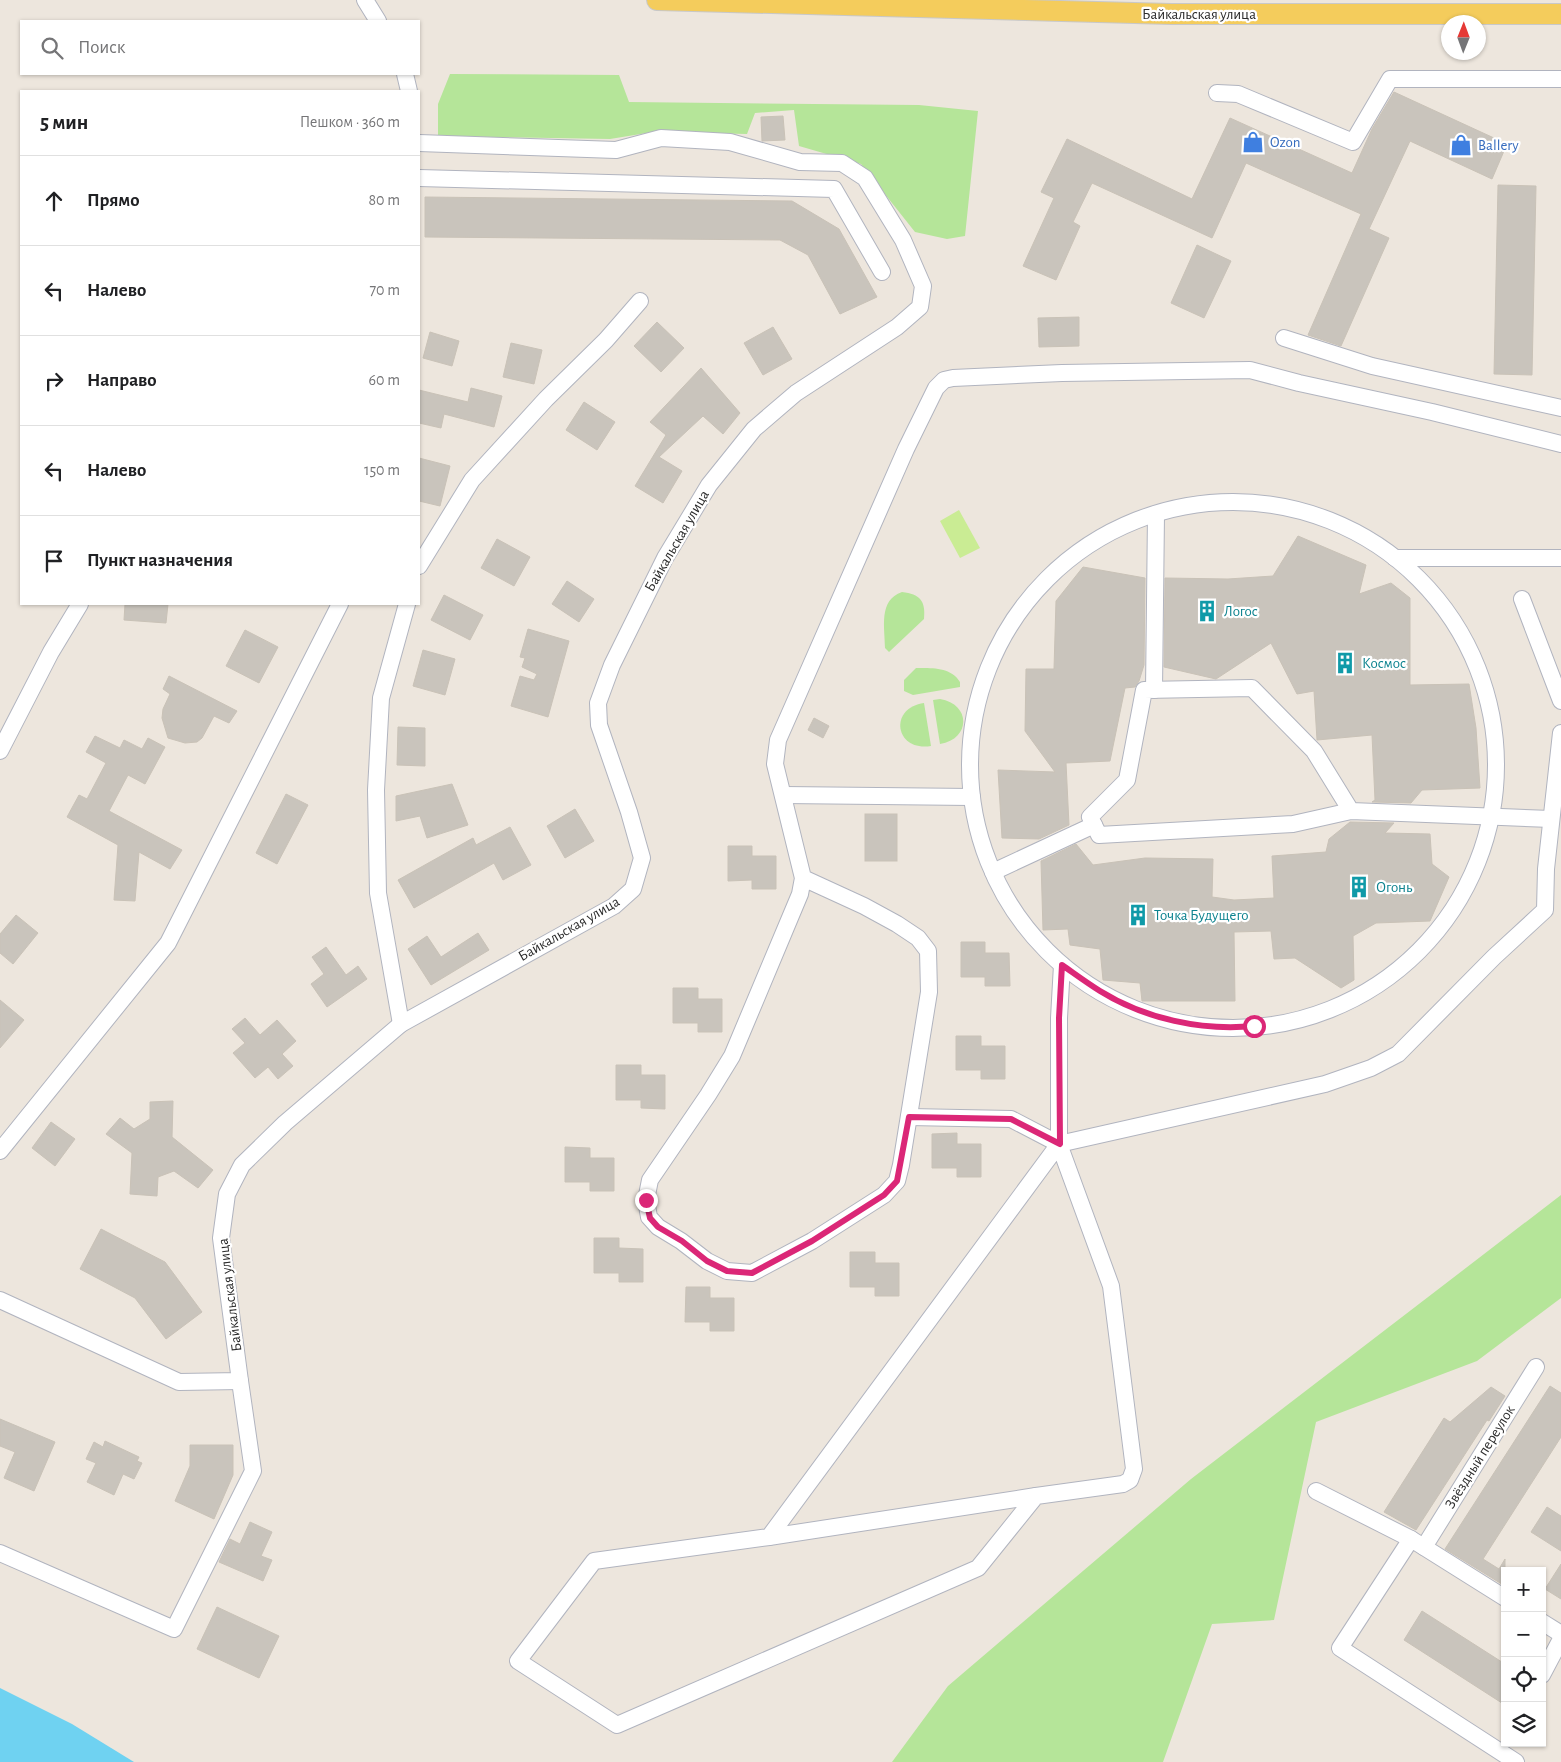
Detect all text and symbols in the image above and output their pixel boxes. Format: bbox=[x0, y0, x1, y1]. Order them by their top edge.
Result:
street label: Байкальская улица bbox=[1142, 7, 1256, 22]
north arrow bbox=[1441, 15, 1486, 60]
search box bbox=[20, 20, 420, 75]
icon: search bbox=[38, 34, 66, 62]
text: Поиск bbox=[78, 38, 125, 57]
text: 5 мин bbox=[40, 112, 88, 133]
text: Пешком · 360 m bbox=[300, 114, 400, 130]
shop icon: Ozon bbox=[1240, 129, 1266, 155]
shop icon: Ballery bbox=[1448, 132, 1474, 158]
place label: Ozon bbox=[1270, 135, 1300, 150]
place label: Ballery bbox=[1478, 138, 1519, 153]
icon: ahead bbox=[40, 187, 68, 215]
text: Прямо bbox=[87, 191, 140, 210]
text: 80 m bbox=[369, 192, 400, 208]
icon: left bbox=[40, 277, 68, 305]
text: Налево bbox=[87, 281, 146, 300]
text: 70 m bbox=[369, 282, 400, 298]
icon: right bbox=[40, 367, 68, 395]
text: Направо bbox=[87, 371, 157, 390]
text: 60 m bbox=[369, 372, 400, 388]
icon: left bbox=[40, 457, 68, 485]
text: Налево bbox=[87, 461, 146, 480]
text: 150 m bbox=[364, 462, 400, 478]
street label: Байкальская улица bbox=[642, 488, 712, 594]
icon: arrive bbox=[40, 547, 68, 575]
text: Пункт назначения bbox=[87, 551, 233, 570]
building icon: Логос bbox=[1194, 598, 1220, 624]
place label: Логос bbox=[1224, 604, 1258, 619]
building icon: Космос bbox=[1332, 650, 1358, 676]
place label: Космос bbox=[1362, 656, 1406, 671]
building icon: Огонь bbox=[1346, 874, 1372, 900]
place label: Огонь bbox=[1376, 880, 1413, 895]
street label: Байкальская улица bbox=[516, 894, 622, 964]
building icon: Точка Будущего bbox=[1125, 902, 1151, 928]
place label: Точка Будущего bbox=[1154, 908, 1249, 923]
route start bbox=[1243, 1015, 1266, 1038]
route end bbox=[635, 1189, 658, 1212]
street label: Байкальская улица bbox=[216, 1237, 244, 1353]
street label: Звёздный переулок bbox=[1442, 1403, 1518, 1511]
map controls bbox=[1501, 1567, 1546, 1747]
button: + bbox=[1501, 1567, 1546, 1612]
button: − bbox=[1501, 1612, 1546, 1657]
button: locate bbox=[1501, 1657, 1546, 1702]
button: layers bbox=[1501, 1702, 1546, 1747]

